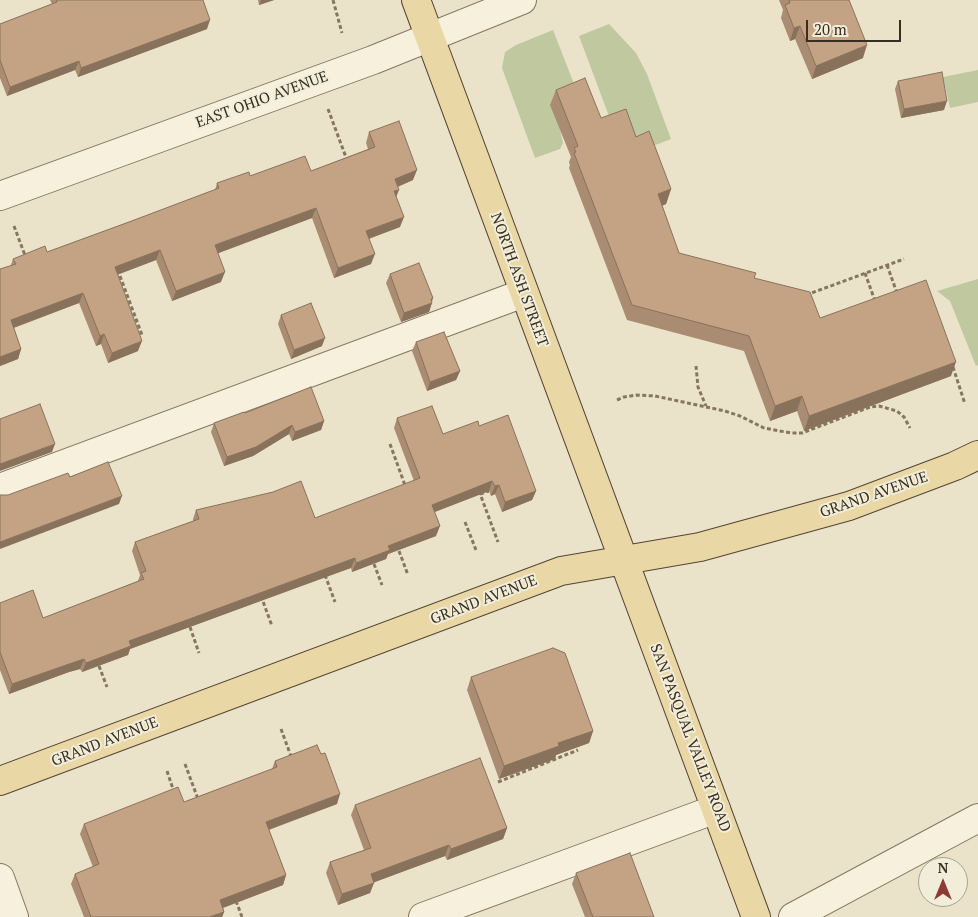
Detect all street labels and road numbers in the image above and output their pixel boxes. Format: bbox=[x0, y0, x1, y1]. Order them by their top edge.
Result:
street label: EAST OHIO AVENUE bbox=[193, 68, 331, 132]
street label: NORTH ASH STREET bbox=[486, 211, 552, 349]
street label: GRAND AVENUE bbox=[818, 468, 930, 522]
street label: GRAND AVENUE bbox=[428, 571, 540, 629]
street label: SAN PASQUAL VALLEY ROAD bbox=[646, 641, 734, 835]
street label: GRAND AVENUE bbox=[49, 713, 161, 771]

